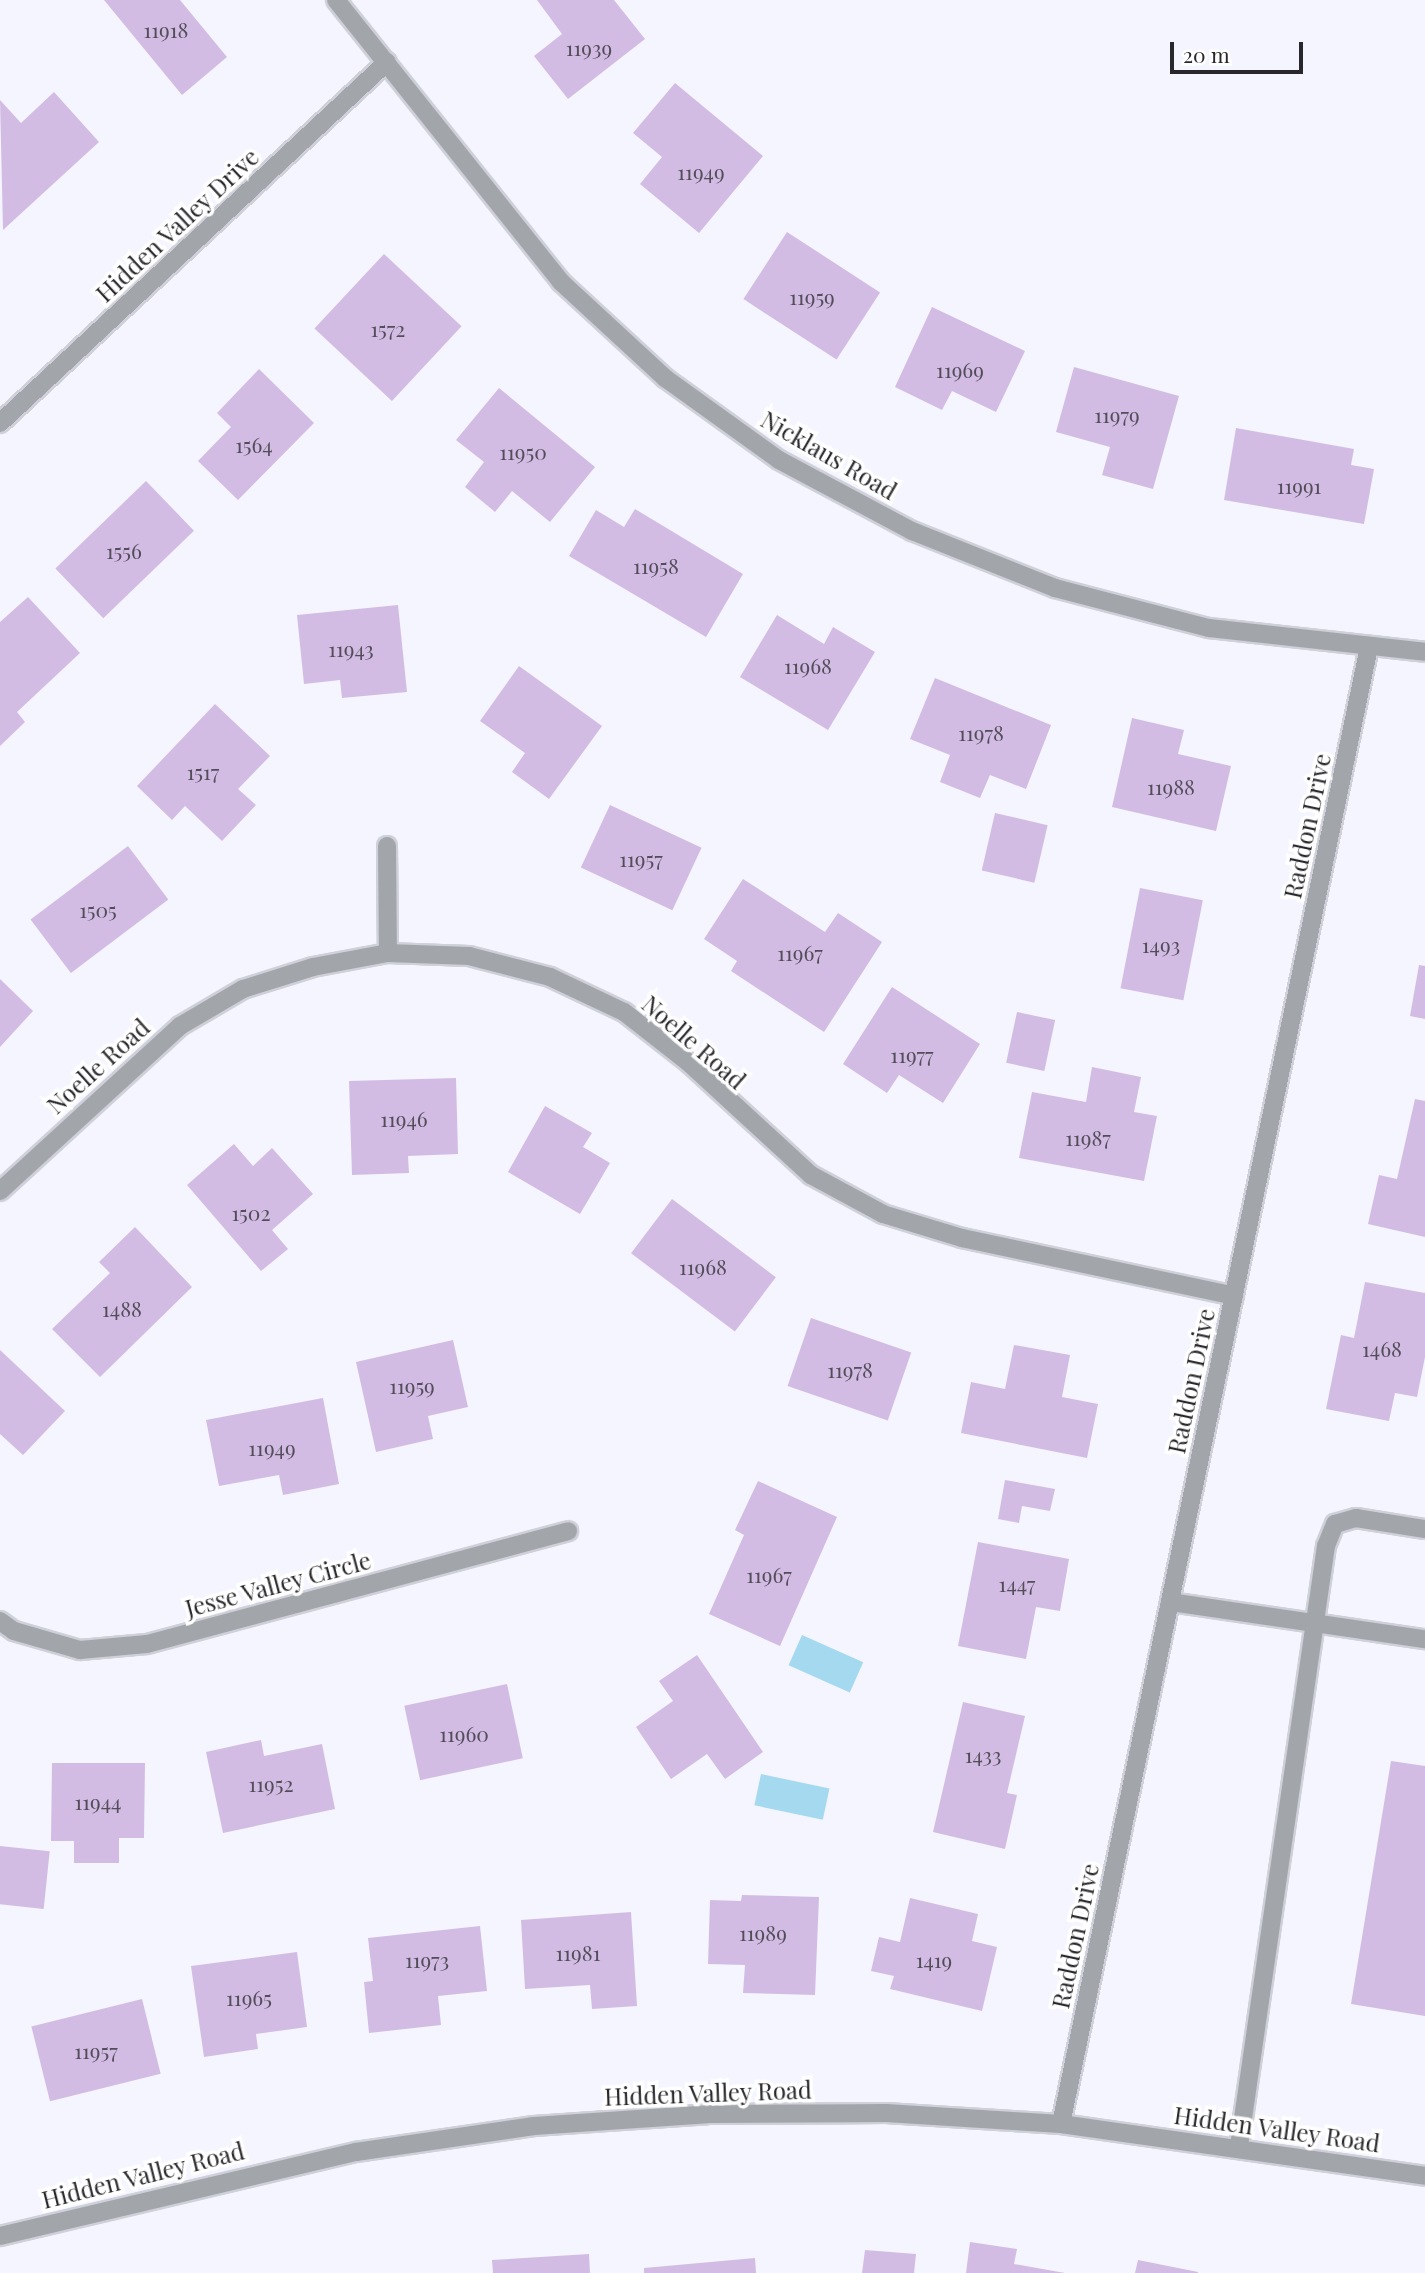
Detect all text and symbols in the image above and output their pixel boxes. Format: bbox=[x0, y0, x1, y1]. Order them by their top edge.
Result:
house number: 11918 bbox=[144, 16, 188, 42]
scale bar bbox=[1173, 28, 1306, 72]
house number: 11939 bbox=[566, 34, 612, 60]
text: 20 m bbox=[1183, 40, 1230, 68]
street label: Hidden Valley Drive bbox=[89, 142, 265, 308]
house number: 11949 bbox=[677, 158, 725, 184]
house number: 11959 bbox=[789, 283, 835, 309]
house number: 1572 bbox=[371, 315, 405, 341]
house number: 11969 bbox=[936, 356, 984, 382]
house number: 11979 bbox=[1094, 401, 1140, 427]
street label: Nicklaus Road bbox=[756, 405, 902, 505]
house number: 1564 bbox=[235, 431, 273, 457]
house number: 11950 bbox=[499, 438, 547, 464]
house number: 11991 bbox=[1277, 472, 1321, 498]
house number: 1556 bbox=[106, 537, 142, 563]
house number: 11958 bbox=[633, 552, 679, 578]
house number: 11943 bbox=[328, 635, 374, 661]
house number: 11968 bbox=[784, 652, 832, 678]
house number: 11978 bbox=[958, 719, 1004, 745]
street label: Raddon Drive bbox=[1278, 751, 1336, 901]
house number: 1517 bbox=[187, 758, 219, 784]
house number: 11988 bbox=[1147, 773, 1195, 799]
house number: 11957 bbox=[619, 845, 663, 871]
house number: 1505 bbox=[79, 896, 117, 922]
house number: 1493 bbox=[1142, 931, 1180, 957]
house number: 11967 bbox=[777, 939, 823, 965]
street label: Noelle Road bbox=[636, 989, 752, 1095]
street label: Noelle Road bbox=[41, 1012, 155, 1120]
house number: 11977 bbox=[890, 1041, 934, 1067]
house number: 11946 bbox=[380, 1105, 428, 1131]
house number: 11987 bbox=[1065, 1124, 1111, 1150]
house number: 1502 bbox=[232, 1199, 270, 1225]
house number: 11968 bbox=[679, 1253, 727, 1279]
house number: 1488 bbox=[102, 1295, 142, 1321]
street label: Raddon Drive bbox=[1162, 1306, 1220, 1456]
house number: 1468 bbox=[1362, 1335, 1402, 1361]
house number: 11978 bbox=[827, 1356, 873, 1382]
house number: 11959 bbox=[389, 1372, 435, 1398]
house number: 11949 bbox=[248, 1434, 296, 1460]
street label: Jesse Valley Circle bbox=[181, 1545, 375, 1623]
house number: 11967 bbox=[746, 1561, 792, 1587]
house number: 1447 bbox=[999, 1570, 1035, 1596]
house number: 11960 bbox=[439, 1720, 489, 1746]
house number: 1433 bbox=[965, 1741, 1001, 1767]
house number: 11952 bbox=[248, 1770, 294, 1796]
house number: 11944 bbox=[75, 1788, 121, 1814]
street label: Raddon Drive bbox=[1046, 1861, 1104, 2011]
house number: 11989 bbox=[739, 1919, 787, 1945]
house number: 11981 bbox=[556, 1939, 600, 1965]
house number: 11973 bbox=[405, 1946, 449, 1972]
house number: 1419 bbox=[916, 1946, 952, 1972]
house number: 11965 bbox=[226, 1984, 272, 2010]
house number: 11957 bbox=[74, 2037, 118, 2063]
street label: Hidden Valley Road bbox=[603, 2075, 813, 2111]
street label: Hidden Valley Road bbox=[1171, 2100, 1383, 2158]
street label: Hidden Valley Road bbox=[38, 2136, 248, 2214]

